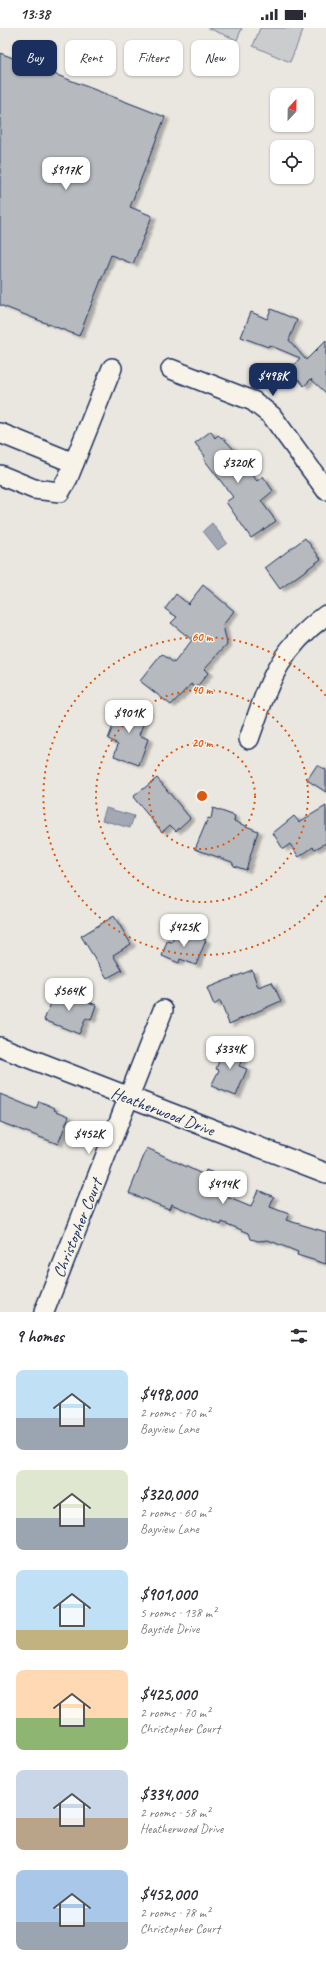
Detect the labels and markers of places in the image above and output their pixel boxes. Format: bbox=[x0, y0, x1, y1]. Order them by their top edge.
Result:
pin: $917K bbox=[38, 157, 94, 191]
pin: $498K bbox=[245, 363, 301, 397]
pin: $320K bbox=[210, 450, 266, 484]
pin: $901K bbox=[101, 700, 157, 734]
centre of rings bbox=[195, 789, 209, 803]
pin: $425K bbox=[156, 914, 212, 948]
pin: $564K bbox=[41, 978, 97, 1012]
pin: $334K bbox=[202, 1036, 258, 1070]
pin: $452K bbox=[61, 1121, 117, 1155]
pin: $414K bbox=[195, 1171, 251, 1205]

